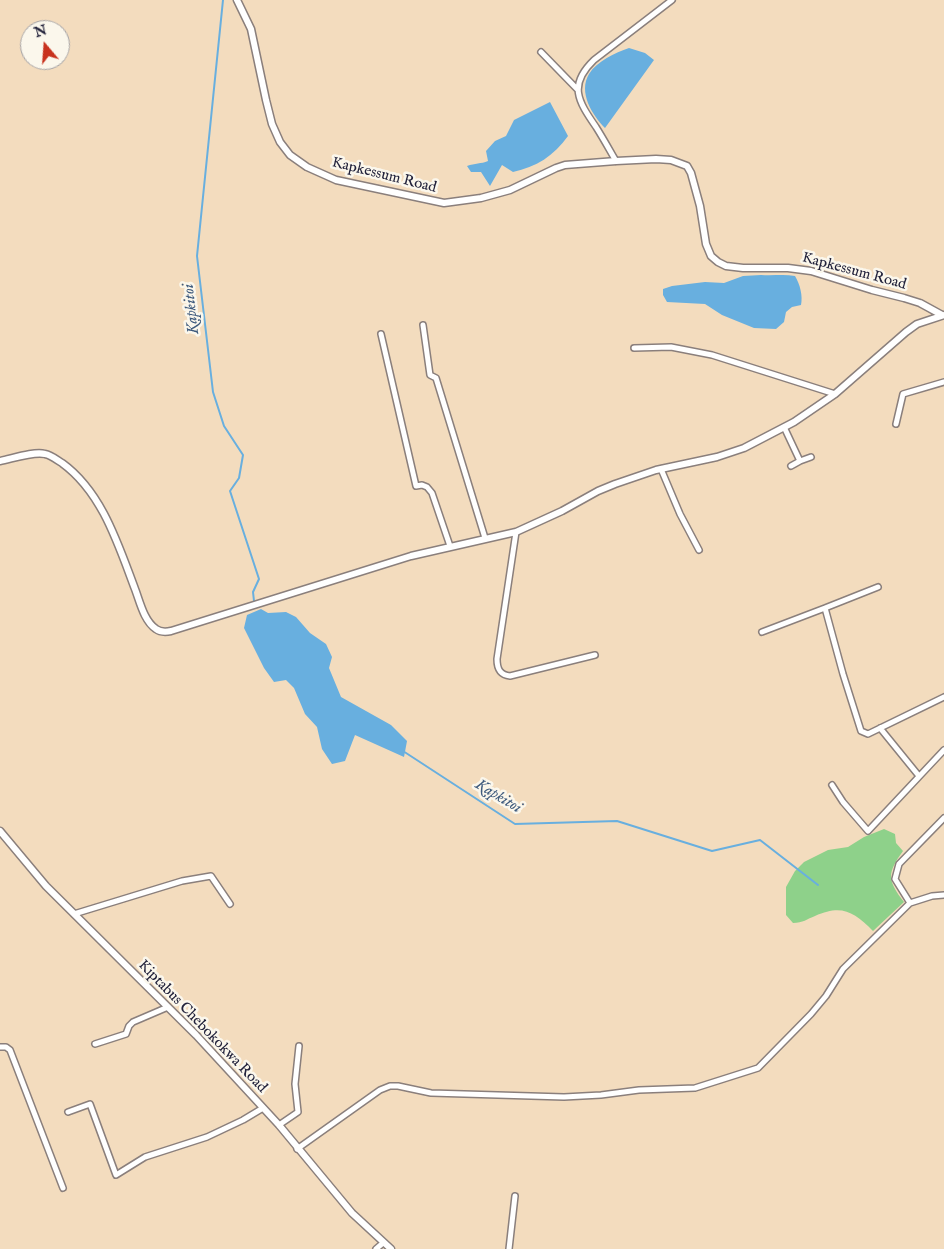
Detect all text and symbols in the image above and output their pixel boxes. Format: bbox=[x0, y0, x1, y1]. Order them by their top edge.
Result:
north arrow bbox=[20, 20, 70, 70]
text: N bbox=[32, 21, 49, 42]
street label: Kapkessum Road bbox=[330, 154, 438, 198]
street label: Kapkessum Road bbox=[800, 249, 908, 295]
water label: Kapkitoi bbox=[180, 283, 204, 335]
water label: Kapkitoi bbox=[471, 776, 525, 818]
street label: Kiptabus Chebokokwa Road bbox=[134, 957, 270, 1097]

